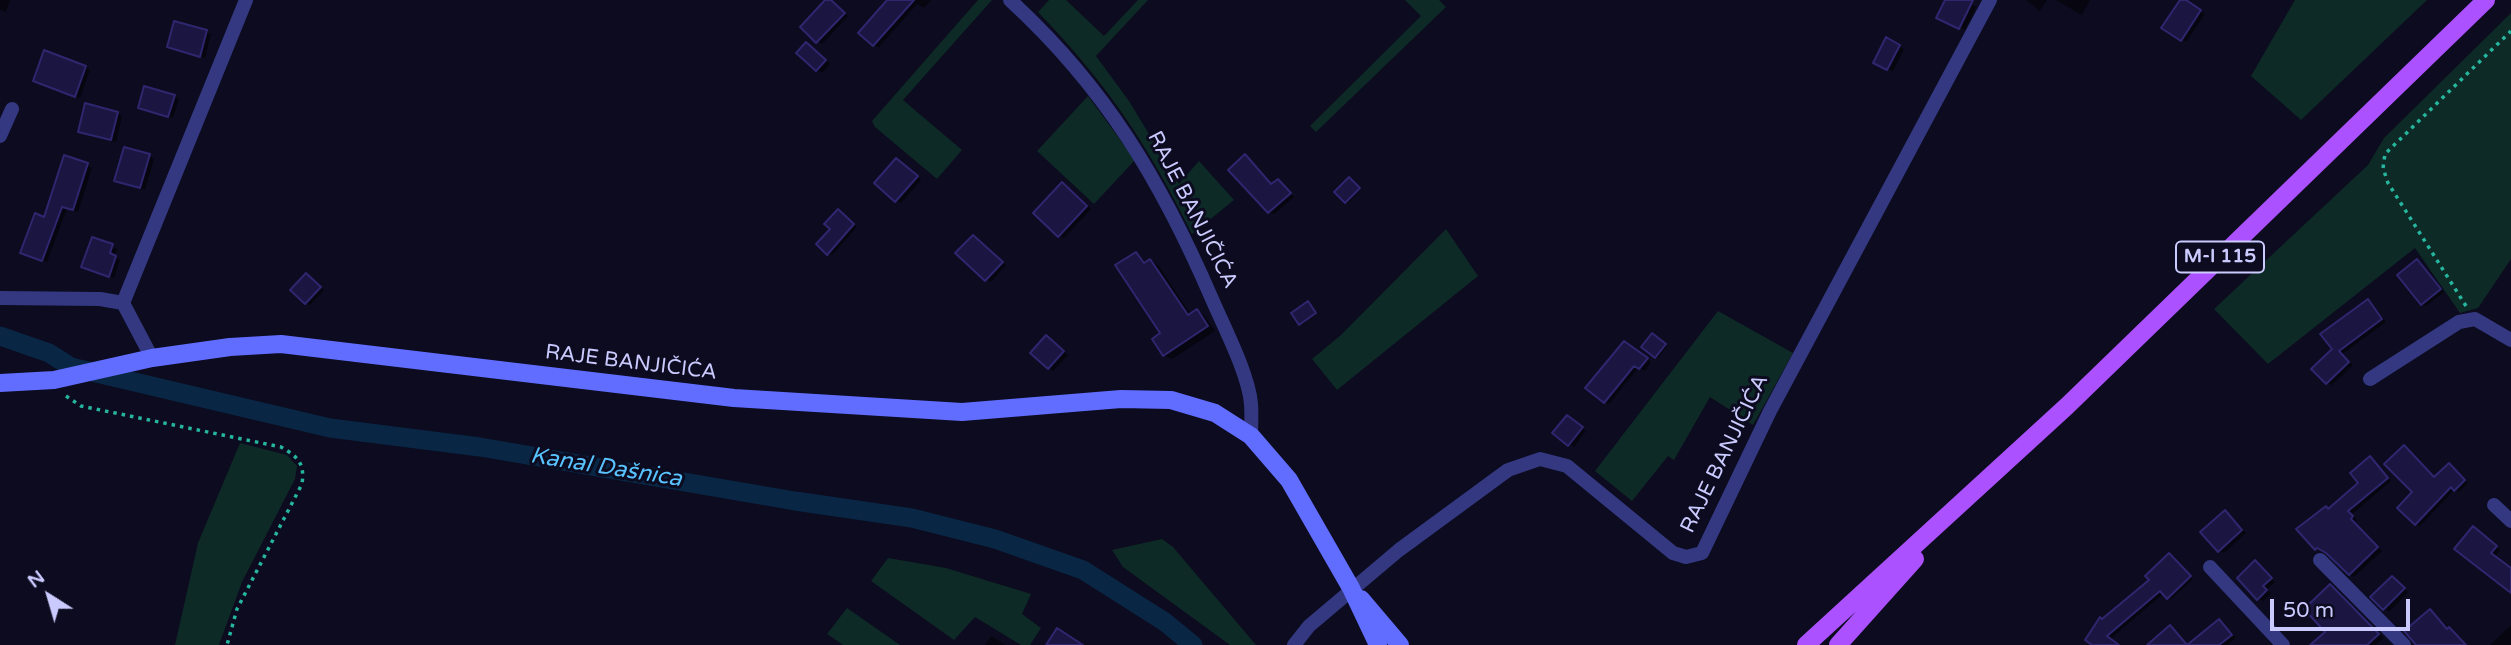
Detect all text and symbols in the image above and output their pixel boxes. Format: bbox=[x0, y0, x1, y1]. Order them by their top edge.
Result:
street label: RAJE BANJIČIĆA bbox=[1142, 127, 1242, 293]
road number: M-I 115 bbox=[2176, 242, 2264, 272]
street label: RAJE BANJIČIĆA bbox=[544, 340, 718, 386]
street label: RAJE BANJIČIĆA bbox=[1676, 371, 1774, 537]
water label: Kanal Dašnica bbox=[528, 442, 684, 494]
north arrow bbox=[14, 561, 84, 631]
text: N bbox=[24, 566, 49, 593]
scale bar bbox=[2273, 586, 2413, 630]
text: 50 m bbox=[2283, 598, 2334, 623]

